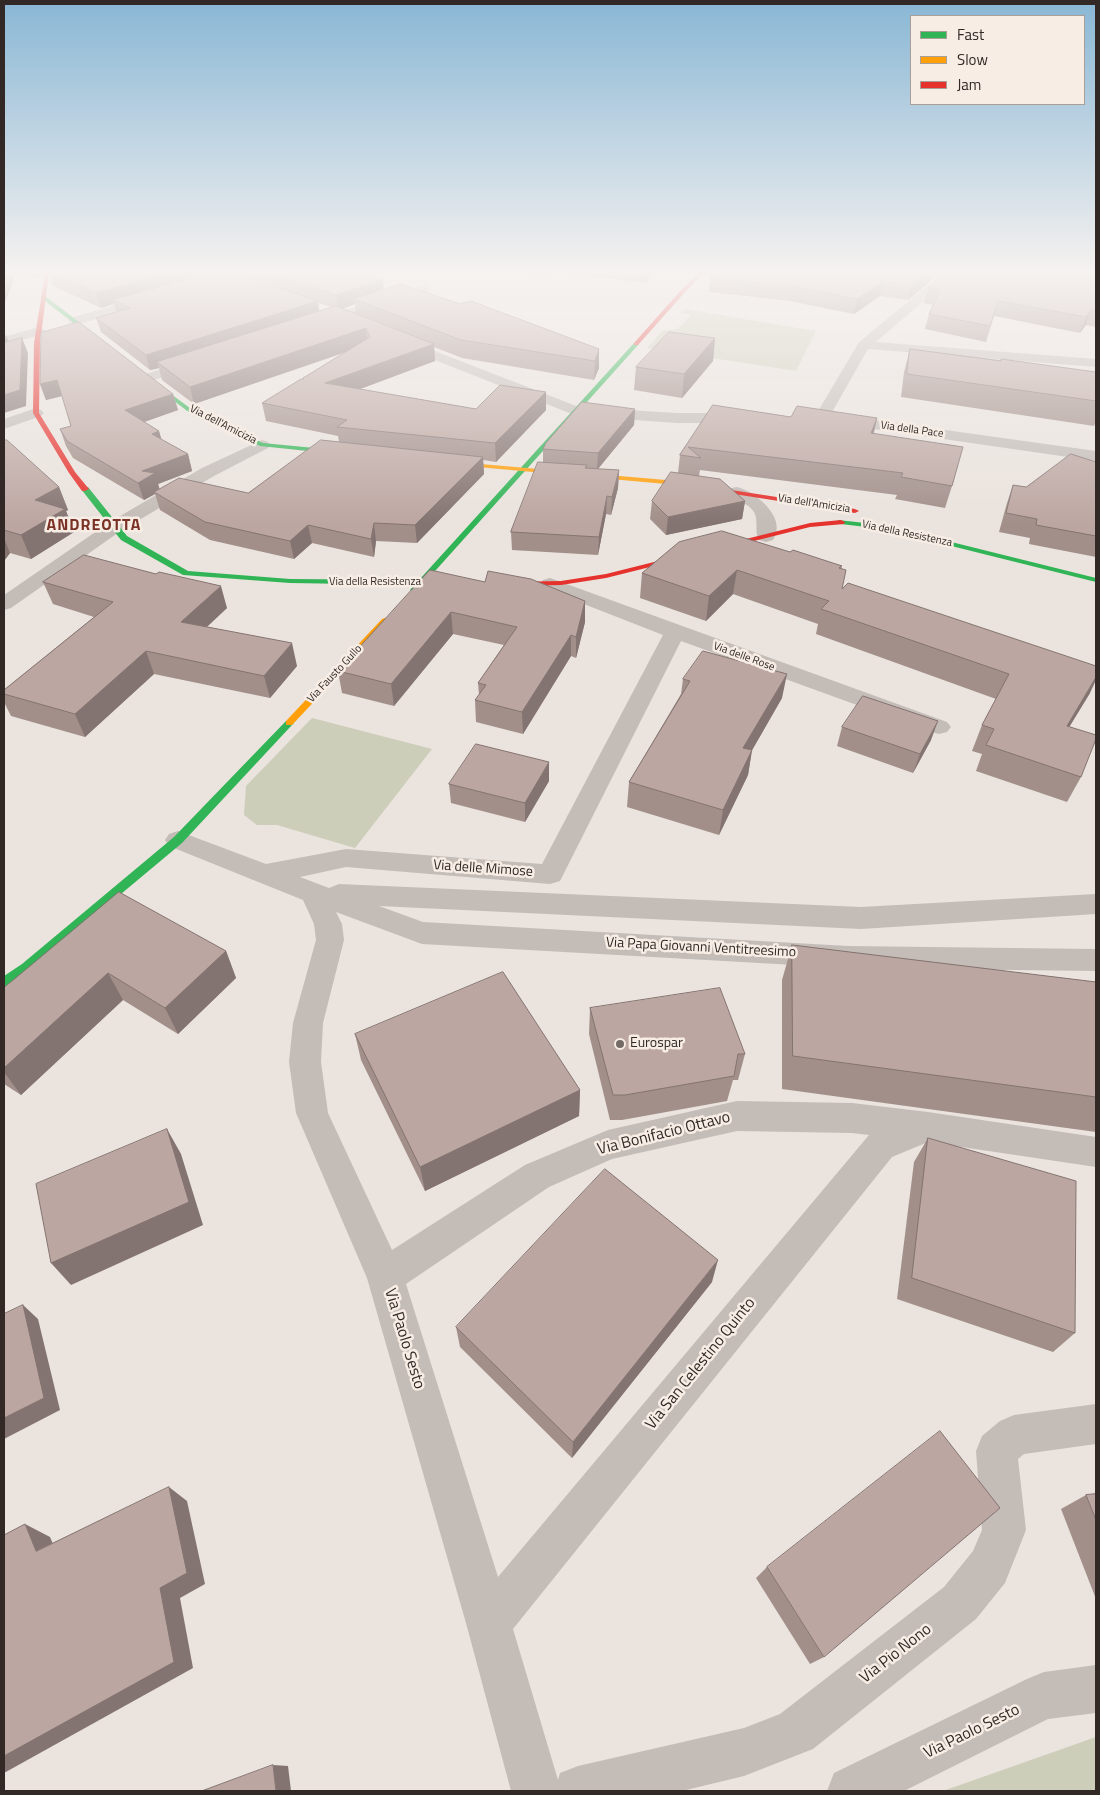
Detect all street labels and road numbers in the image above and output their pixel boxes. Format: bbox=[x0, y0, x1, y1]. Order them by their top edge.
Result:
street label: Via dell'Amicizia bbox=[187, 402, 259, 448]
street label: Via della Pace bbox=[880, 419, 944, 441]
street label: Via dell'Amicizia bbox=[777, 492, 851, 516]
street label: Via della Resistenza bbox=[861, 518, 953, 550]
street label: Via della Resistenza bbox=[329, 575, 421, 589]
street label: Via delle Rose bbox=[712, 640, 776, 674]
street label: Via Fausto Gullo bbox=[305, 642, 365, 706]
street label: Via delle Mimose bbox=[433, 857, 533, 881]
street label: Via Papa Giovanni Ventitreesimo bbox=[605, 935, 797, 961]
street label: Via Bonifacio Ottavo bbox=[596, 1108, 732, 1160]
street label: Via Paolo Sesto bbox=[380, 1286, 428, 1392]
street label: Via San Celestino Quinto bbox=[642, 1294, 760, 1434]
street label: Via Pio Nono bbox=[856, 1620, 936, 1688]
street label: Via Paolo Sesto bbox=[921, 1701, 1023, 1763]

